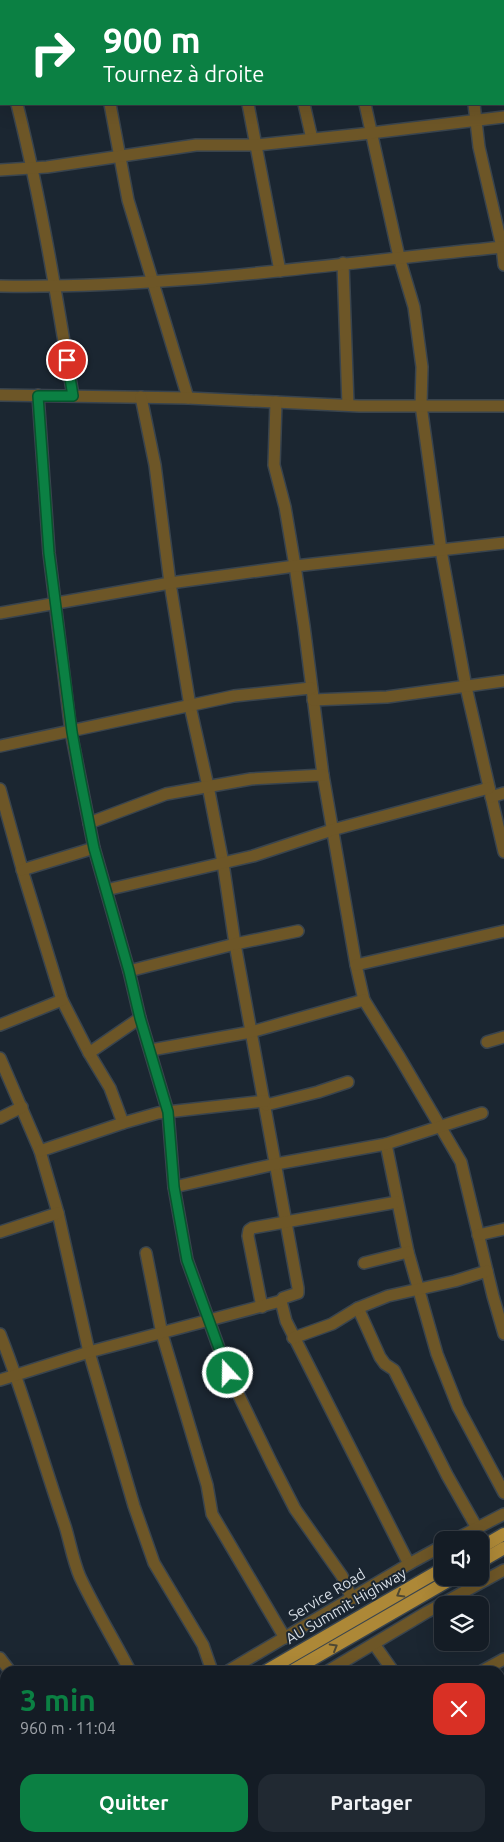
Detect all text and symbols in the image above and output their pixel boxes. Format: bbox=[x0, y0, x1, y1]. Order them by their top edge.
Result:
icon: right bbox=[20, 20, 85, 85]
text: 900 m bbox=[103, 20, 201, 60]
text: Tournez à droite bbox=[103, 61, 264, 86]
pin bbox=[46, 339, 88, 381]
icon: arrive bbox=[53, 346, 81, 374]
position arrow bbox=[201, 1346, 253, 1398]
map controls bbox=[434, 1531, 489, 1651]
button: sound bbox=[434, 1531, 489, 1586]
street label: AU Summit Highway bbox=[282, 1564, 409, 1647]
street label: Service Road bbox=[285, 1565, 368, 1624]
one-way arrow bbox=[397, 1588, 406, 1598]
button: layers bbox=[434, 1596, 489, 1651]
one-way arrow bbox=[329, 1643, 338, 1653]
text: 3 min bbox=[20, 1683, 96, 1717]
button: close bbox=[433, 1683, 485, 1735]
text: 960 m · 11:04 bbox=[20, 1719, 116, 1737]
button: Quitter bbox=[20, 1774, 248, 1832]
button: Partager bbox=[258, 1774, 485, 1832]

